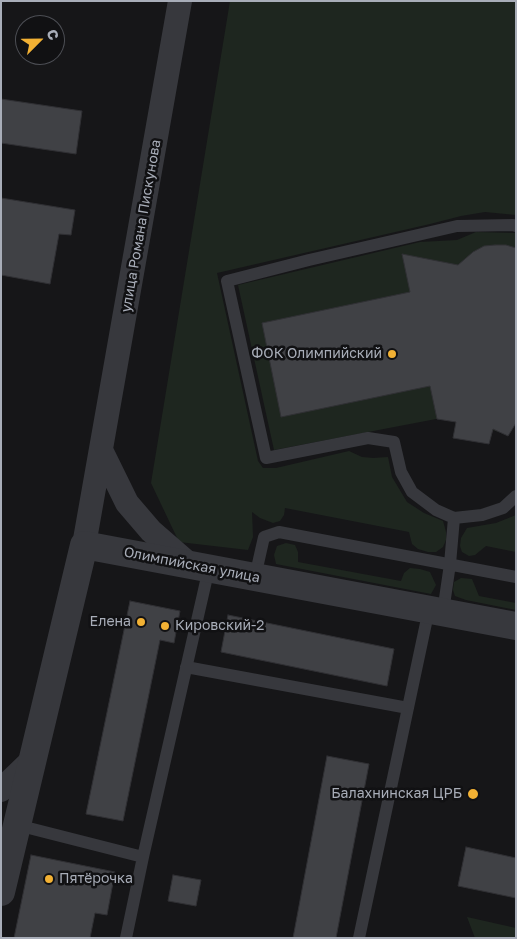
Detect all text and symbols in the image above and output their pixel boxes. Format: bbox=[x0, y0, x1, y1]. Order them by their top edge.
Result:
north arrow bbox=[15, 15, 65, 65]
text: С bbox=[44, 26, 63, 42]
street label: улица Романа Пискунова bbox=[118, 138, 164, 314]
place label: ФОК Олимпийский bbox=[251, 346, 382, 362]
marker: ФОК Олимпийский bbox=[386, 348, 398, 360]
street label: Олимпийская улица bbox=[123, 544, 261, 586]
place label: Елена bbox=[90, 614, 131, 630]
marker: Елена bbox=[135, 616, 147, 628]
place label: Кировский-2 bbox=[175, 618, 264, 634]
marker: Кировский-2 bbox=[159, 620, 171, 632]
place label: Балахнинская ЦРБ bbox=[331, 786, 462, 802]
marker: Балахнинская ЦРБ bbox=[466, 787, 480, 801]
place label: Пятёрочка bbox=[59, 871, 133, 887]
marker: Пятёрочка bbox=[43, 873, 55, 885]

